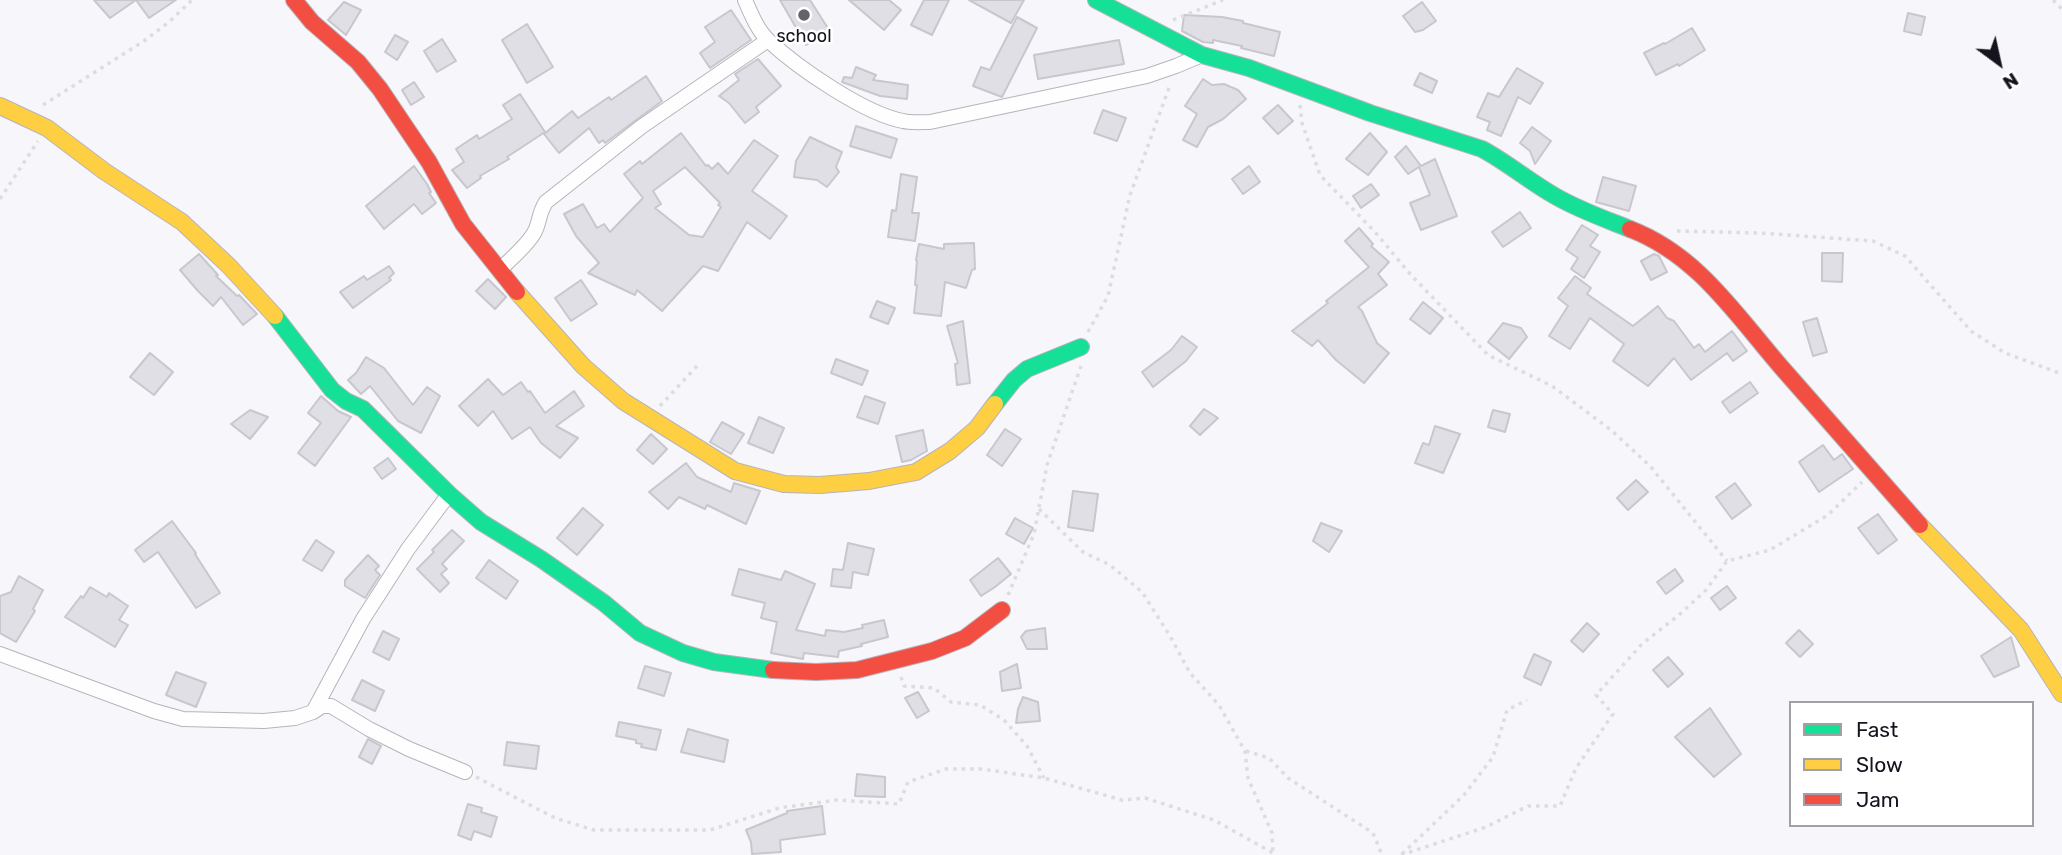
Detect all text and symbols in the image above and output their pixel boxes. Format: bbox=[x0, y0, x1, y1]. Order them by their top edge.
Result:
marker: school bbox=[796, 7, 812, 23]
place label: school bbox=[776, 26, 832, 48]
north arrow bbox=[1964, 28, 2034, 98]
text: N bbox=[1999, 68, 2023, 94]
legend bbox=[1789, 701, 2034, 827]
text: Fast bbox=[1856, 717, 1898, 742]
text: Slow bbox=[1856, 752, 1903, 777]
text: Jam bbox=[1856, 787, 1900, 812]

